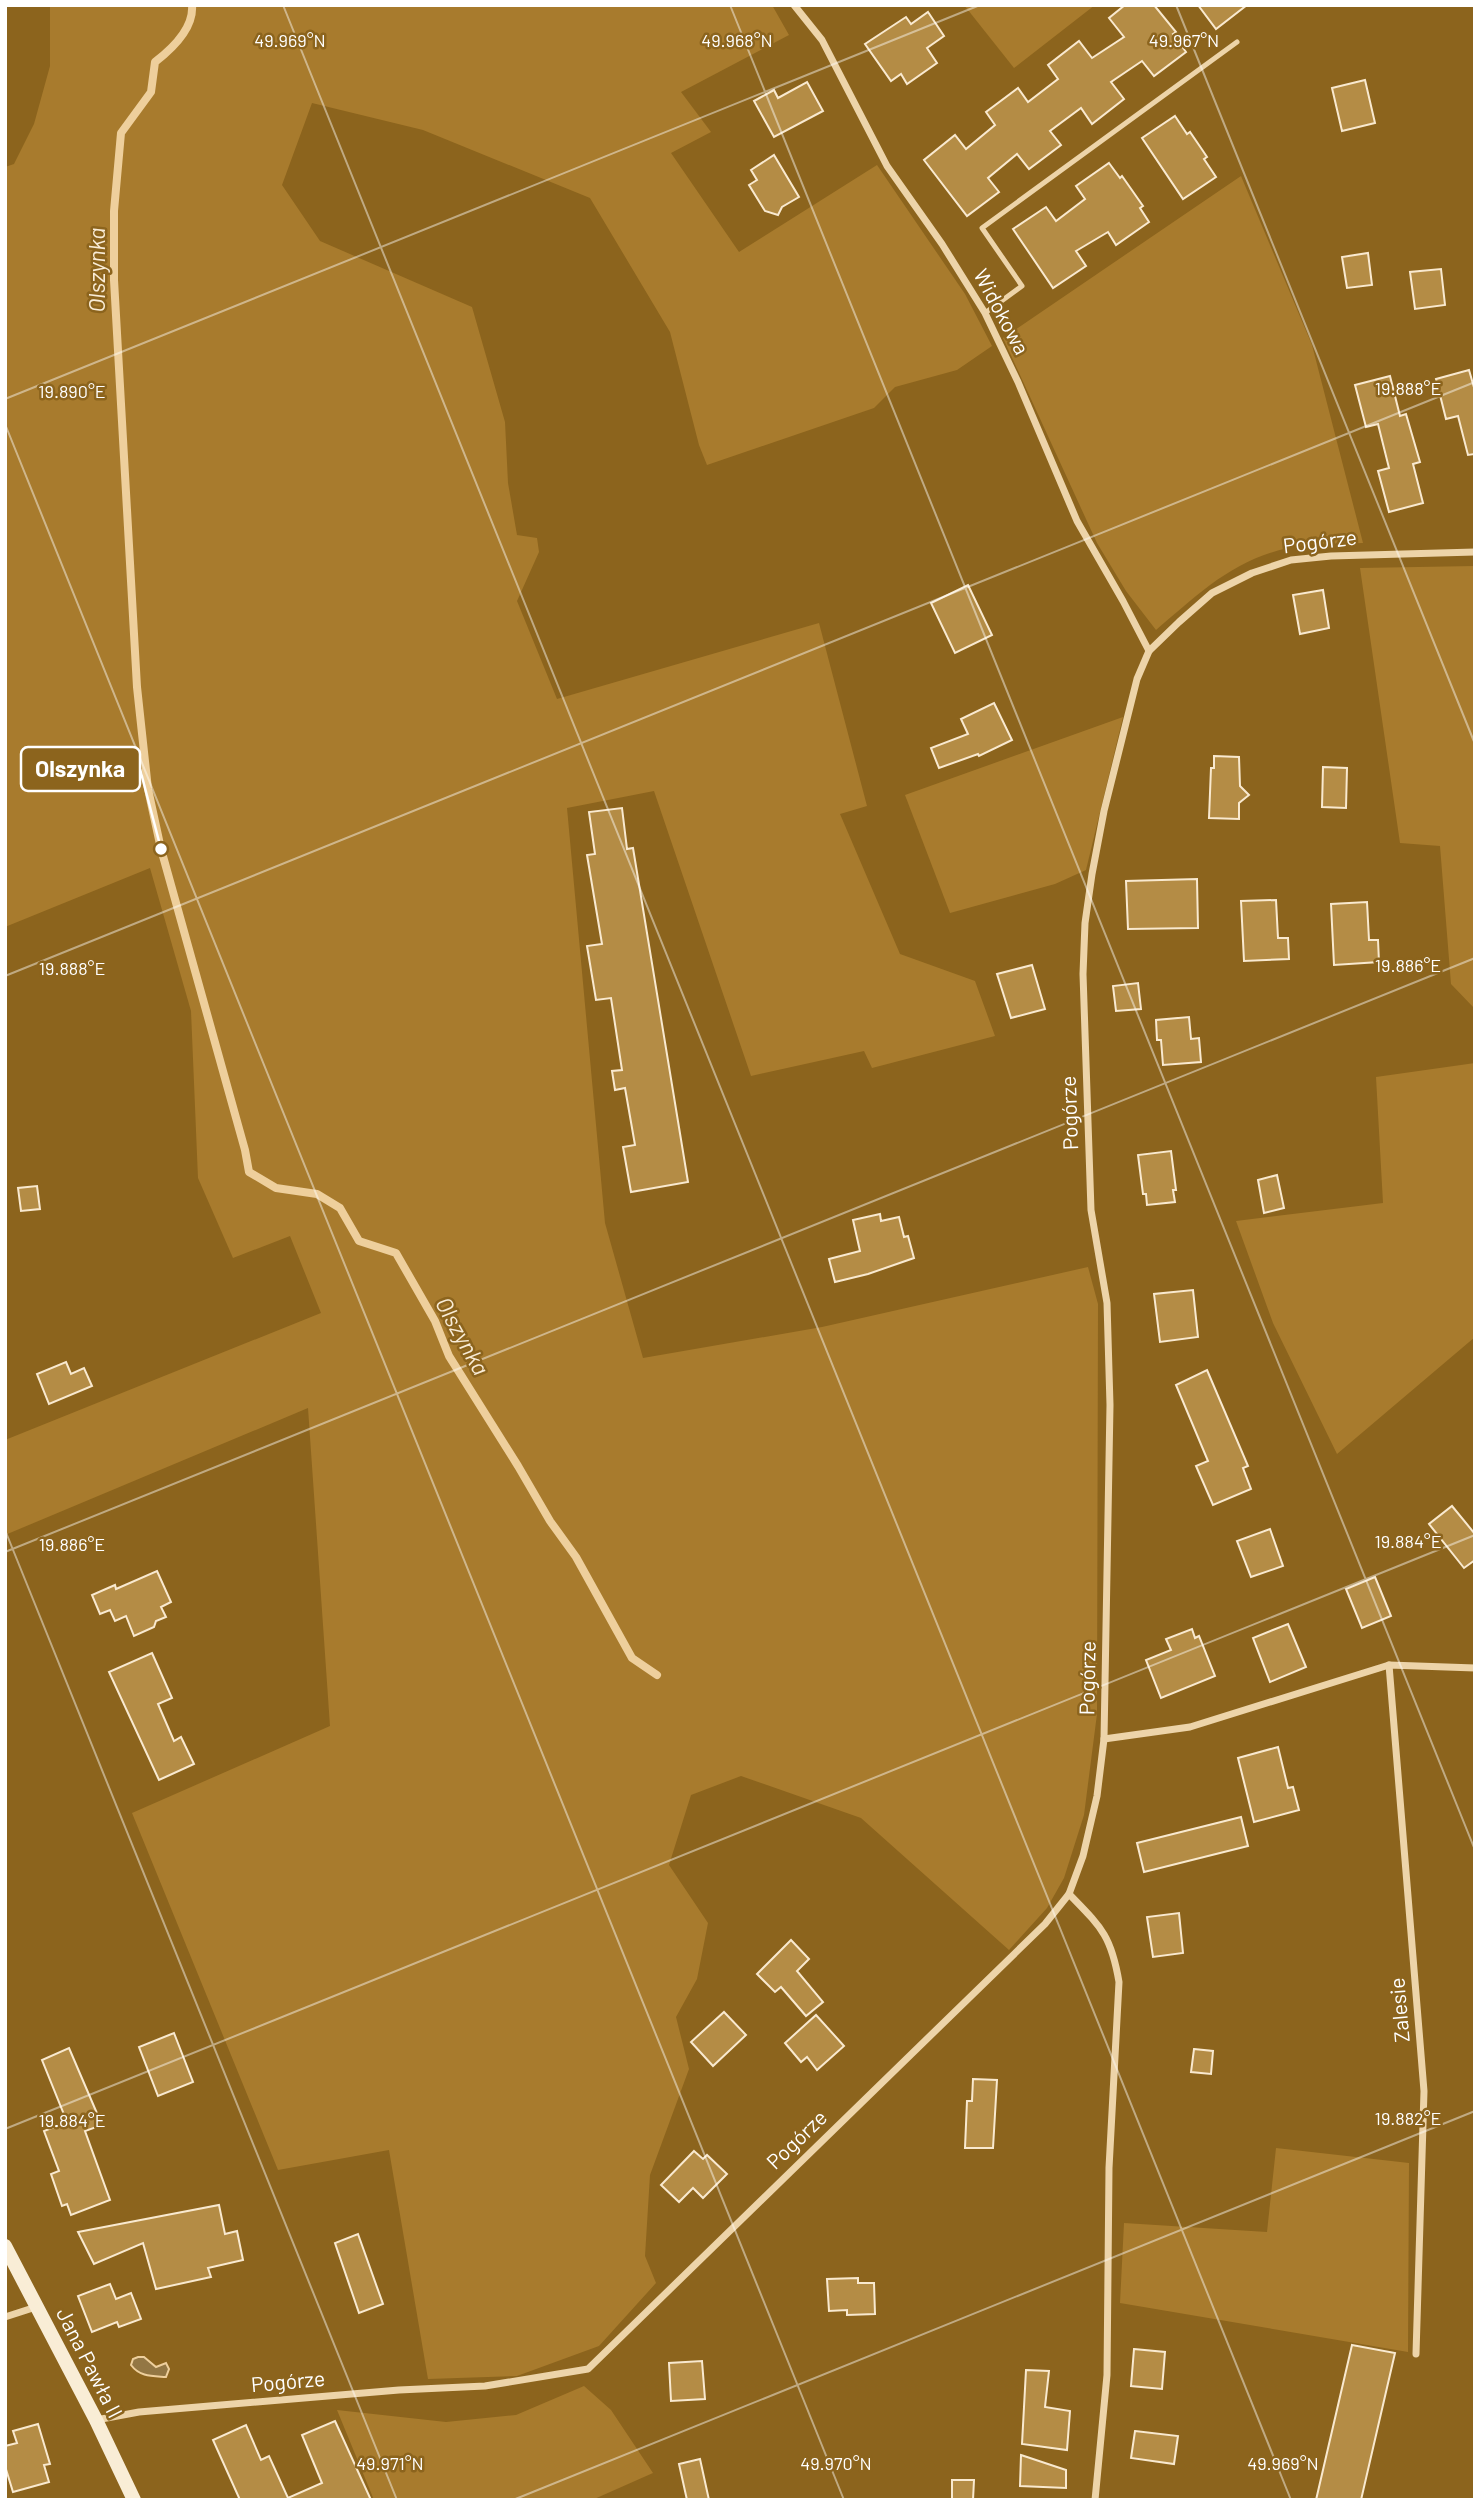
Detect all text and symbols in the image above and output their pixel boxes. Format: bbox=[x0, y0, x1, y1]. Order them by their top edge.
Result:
text: 49.969°N bbox=[254, 29, 326, 51]
text: 49.968°N bbox=[701, 29, 773, 51]
text: 49.967°N bbox=[1149, 29, 1219, 51]
water label: Olszynka bbox=[82, 228, 110, 313]
street label: Widokowa bbox=[969, 264, 1035, 358]
text: 19.888°E bbox=[1375, 377, 1441, 399]
text: 19.890°E bbox=[38, 380, 106, 402]
street label: Pogórze bbox=[1281, 524, 1358, 557]
callout: Olszynka bbox=[21, 747, 140, 791]
text: Olszynka bbox=[35, 754, 125, 782]
text: 19.886°E bbox=[1375, 954, 1441, 976]
text: 19.888°E bbox=[39, 957, 105, 979]
street label: Pogórze bbox=[1055, 1076, 1082, 1151]
water label: Olszynka bbox=[430, 1292, 496, 1379]
text: 19.884°E bbox=[1374, 1530, 1442, 1552]
text: 19.886°E bbox=[39, 1533, 105, 1555]
street label: Pogórze bbox=[1073, 1641, 1100, 1715]
street label: Zalesie bbox=[1383, 1977, 1414, 2043]
street label: Pogórze bbox=[761, 2104, 831, 2174]
text: 19.882°E bbox=[1375, 2107, 1441, 2129]
text: 19.884°E bbox=[38, 2109, 106, 2131]
street label: Jana Pawła II bbox=[52, 2303, 129, 2422]
street label: Pogórze bbox=[250, 2365, 326, 2396]
text: 49.971°N bbox=[356, 2452, 424, 2474]
text: 49.970°N bbox=[800, 2452, 872, 2474]
text: 49.969°N bbox=[1247, 2452, 1319, 2474]

